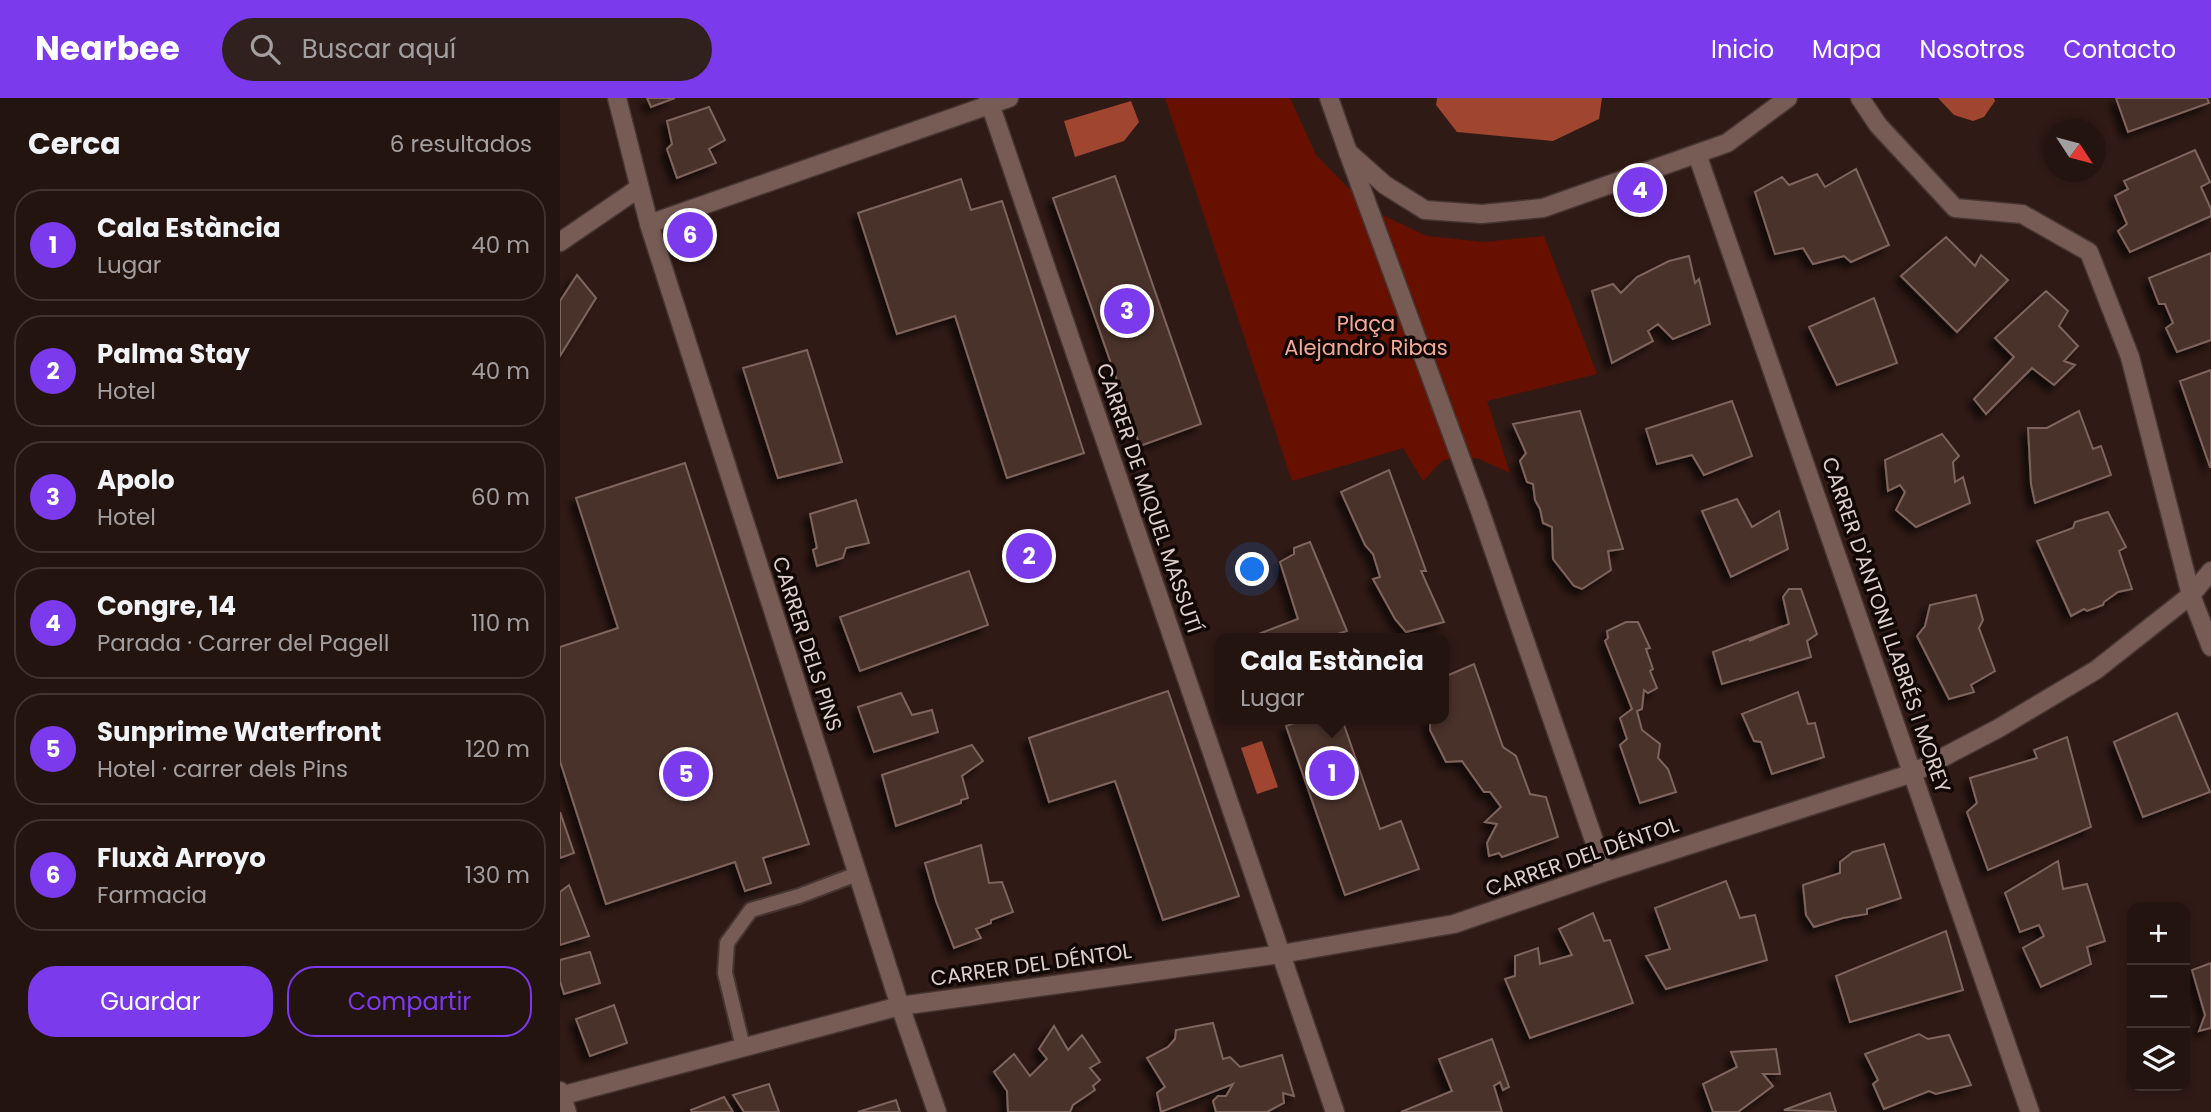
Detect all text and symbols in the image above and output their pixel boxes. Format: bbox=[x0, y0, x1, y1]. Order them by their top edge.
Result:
search box bbox=[222, 18, 712, 81]
text: Nearbee bbox=[35, 25, 180, 72]
icon: search bbox=[246, 30, 284, 68]
text: Buscar aquí bbox=[302, 31, 456, 67]
text: Inicio bbox=[1711, 33, 1774, 66]
text: Mapa bbox=[1812, 33, 1881, 66]
text: Nosotros bbox=[1919, 33, 2025, 66]
text: Contacto bbox=[2063, 33, 2176, 66]
north arrow bbox=[2043, 119, 2106, 182]
text: Cerca bbox=[28, 122, 121, 165]
text: 6 resultados bbox=[390, 128, 532, 160]
pin: 4 bbox=[1617, 164, 1663, 216]
pin: 6 bbox=[667, 209, 713, 261]
text: Cala Estància bbox=[97, 210, 281, 246]
text: 1 bbox=[49, 229, 57, 261]
text: 40 m bbox=[471, 229, 530, 261]
text: Lugar bbox=[97, 249, 161, 281]
pin: 3 bbox=[1104, 285, 1150, 337]
park label: Plaça Alejandro Ribas bbox=[1284, 309, 1448, 362]
text: Palma Stay bbox=[97, 336, 250, 372]
text: 2 bbox=[46, 355, 60, 387]
text: 40 m bbox=[471, 355, 530, 387]
street label: CARRER DE MIQUEL MASSUTÍ bbox=[1090, 359, 1209, 636]
text: Hotel bbox=[97, 375, 156, 407]
street label: CARRER D'ANTONI LLABRÉS I MOREY bbox=[1815, 453, 1958, 797]
text: Apolo bbox=[97, 462, 175, 498]
text: 3 bbox=[46, 481, 60, 513]
text: 60 m bbox=[471, 481, 530, 513]
text: Hotel bbox=[97, 501, 156, 533]
pin: 2 bbox=[1006, 530, 1052, 582]
your location bbox=[1235, 552, 1269, 586]
street label: CARRER DELS PINS bbox=[766, 553, 849, 735]
text: Congre, 14 bbox=[97, 588, 236, 624]
text: 4 bbox=[45, 607, 61, 639]
text: 110 m bbox=[471, 607, 530, 639]
text: Parada · Carrer del Pagell bbox=[97, 627, 389, 659]
popup bbox=[1215, 633, 1449, 724]
text: Cala Estància bbox=[1240, 643, 1424, 679]
text: Lugar bbox=[1240, 682, 1305, 714]
text: Sunprime Waterfront bbox=[97, 714, 381, 750]
text: 5 bbox=[46, 733, 60, 765]
text: 120 m bbox=[465, 733, 530, 765]
pin: 1 bbox=[1309, 747, 1355, 799]
pin: 5 bbox=[663, 748, 709, 800]
text: Hotel · carrer dels Pins bbox=[97, 753, 348, 785]
street label: CARRER DEL DÉNTOL bbox=[1481, 810, 1682, 903]
text: Fluxà Arroyo bbox=[97, 840, 266, 876]
text: 6 bbox=[46, 859, 60, 891]
text: 130 m bbox=[465, 859, 530, 891]
text: Farmacia bbox=[97, 879, 207, 911]
map controls bbox=[2127, 902, 2190, 1091]
button: + bbox=[2127, 902, 2190, 965]
street label: CARRER DEL DÉNTOL bbox=[929, 936, 1133, 993]
button: − bbox=[2127, 965, 2190, 1028]
button: Guardar bbox=[28, 966, 273, 1037]
button: Compartir bbox=[287, 966, 532, 1037]
button: layers bbox=[2127, 1028, 2190, 1091]

